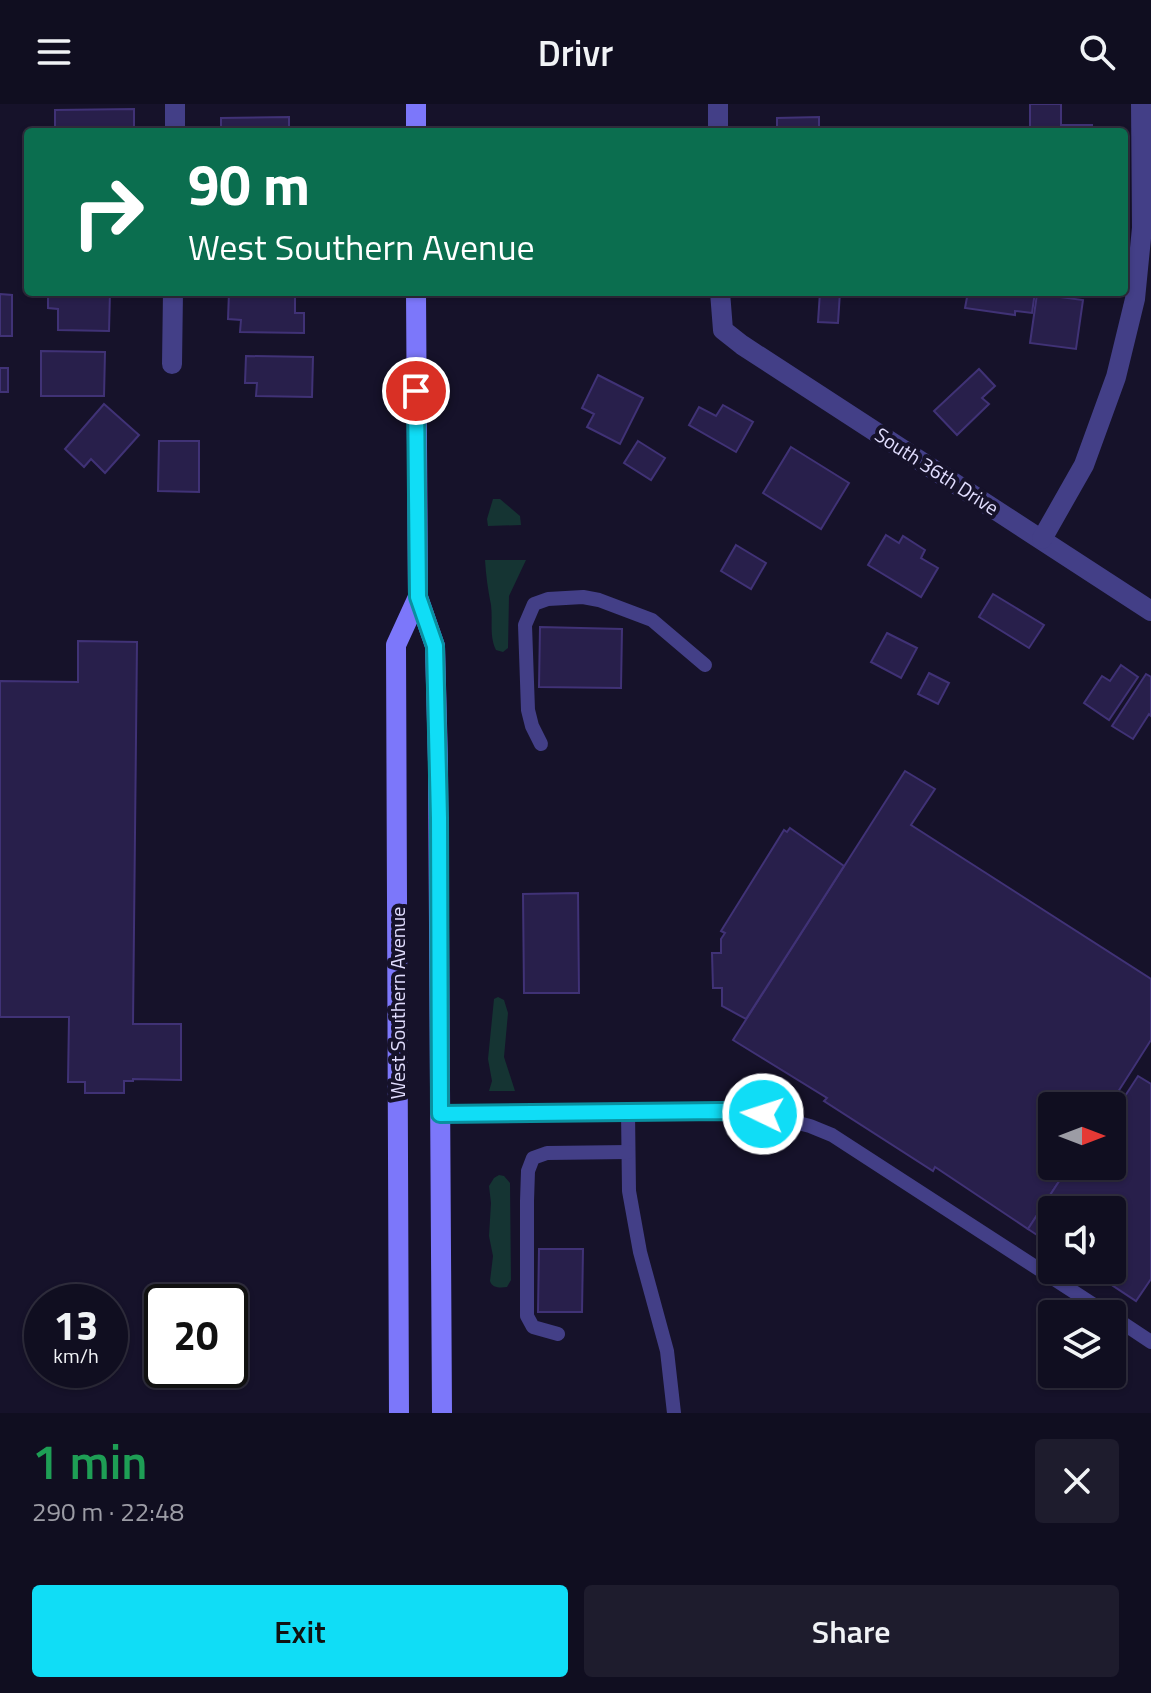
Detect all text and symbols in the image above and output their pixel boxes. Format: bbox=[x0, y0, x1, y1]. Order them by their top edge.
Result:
text: Drivr bbox=[538, 25, 613, 80]
icon: menu bbox=[32, 30, 76, 74]
icon: search bbox=[1075, 30, 1119, 74]
text: 90 m bbox=[188, 142, 310, 227]
icon: right bbox=[56, 160, 160, 264]
text: West Southern Avenue bbox=[188, 219, 535, 274]
pin bbox=[382, 357, 450, 425]
icon: arrive bbox=[394, 369, 438, 413]
street label: South 36th Drive bbox=[869, 419, 1005, 523]
street label: West Southern Avenue bbox=[382, 907, 413, 1099]
position arrow bbox=[721, 1072, 805, 1156]
north arrow bbox=[1038, 1092, 1126, 1180]
map controls bbox=[1038, 1092, 1126, 1388]
button: sound bbox=[1038, 1196, 1126, 1284]
speed limit sign: 20 bbox=[144, 1284, 248, 1388]
text: 13 bbox=[54, 1295, 98, 1356]
button: layers bbox=[1038, 1300, 1126, 1388]
text: km/h bbox=[53, 1340, 99, 1371]
text: 1 min bbox=[32, 1425, 147, 1498]
button: close bbox=[1035, 1439, 1119, 1523]
text: 290 m · 22:48 bbox=[32, 1492, 184, 1531]
button: Exit bbox=[32, 1585, 568, 1677]
button: Share bbox=[584, 1585, 1119, 1677]

